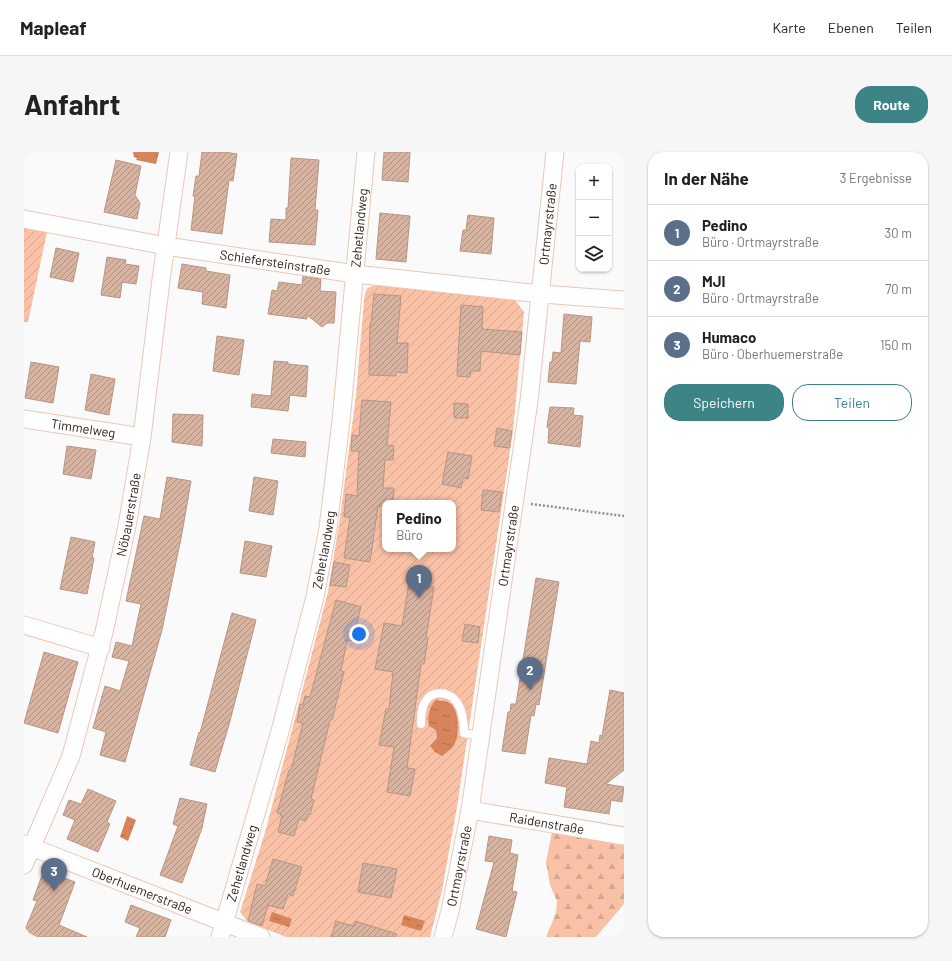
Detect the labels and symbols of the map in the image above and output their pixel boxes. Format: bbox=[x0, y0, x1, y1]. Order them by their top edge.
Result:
street label: Ortmayrstraße bbox=[535, 182, 560, 266]
street label: Zehetlandweg bbox=[347, 188, 371, 268]
street label: Schiefersteinstraße bbox=[219, 246, 332, 278]
street label: Timmelweg bbox=[50, 415, 117, 441]
street label: Nöbauerstraße bbox=[113, 471, 144, 558]
street label: Ortmayrstraße bbox=[494, 504, 522, 588]
street label: Zehetlandweg bbox=[309, 510, 338, 590]
pin: 1 bbox=[406, 565, 432, 598]
your location bbox=[349, 624, 369, 644]
pin: 2 bbox=[517, 657, 543, 690]
street label: Raidenstraße bbox=[508, 809, 586, 837]
street label: Zehetlandweg bbox=[223, 823, 260, 903]
street label: Ortmayrstraße bbox=[443, 824, 475, 908]
pin: 3 bbox=[41, 858, 67, 891]
street label: Oberhuemerstraße bbox=[90, 863, 195, 917]

